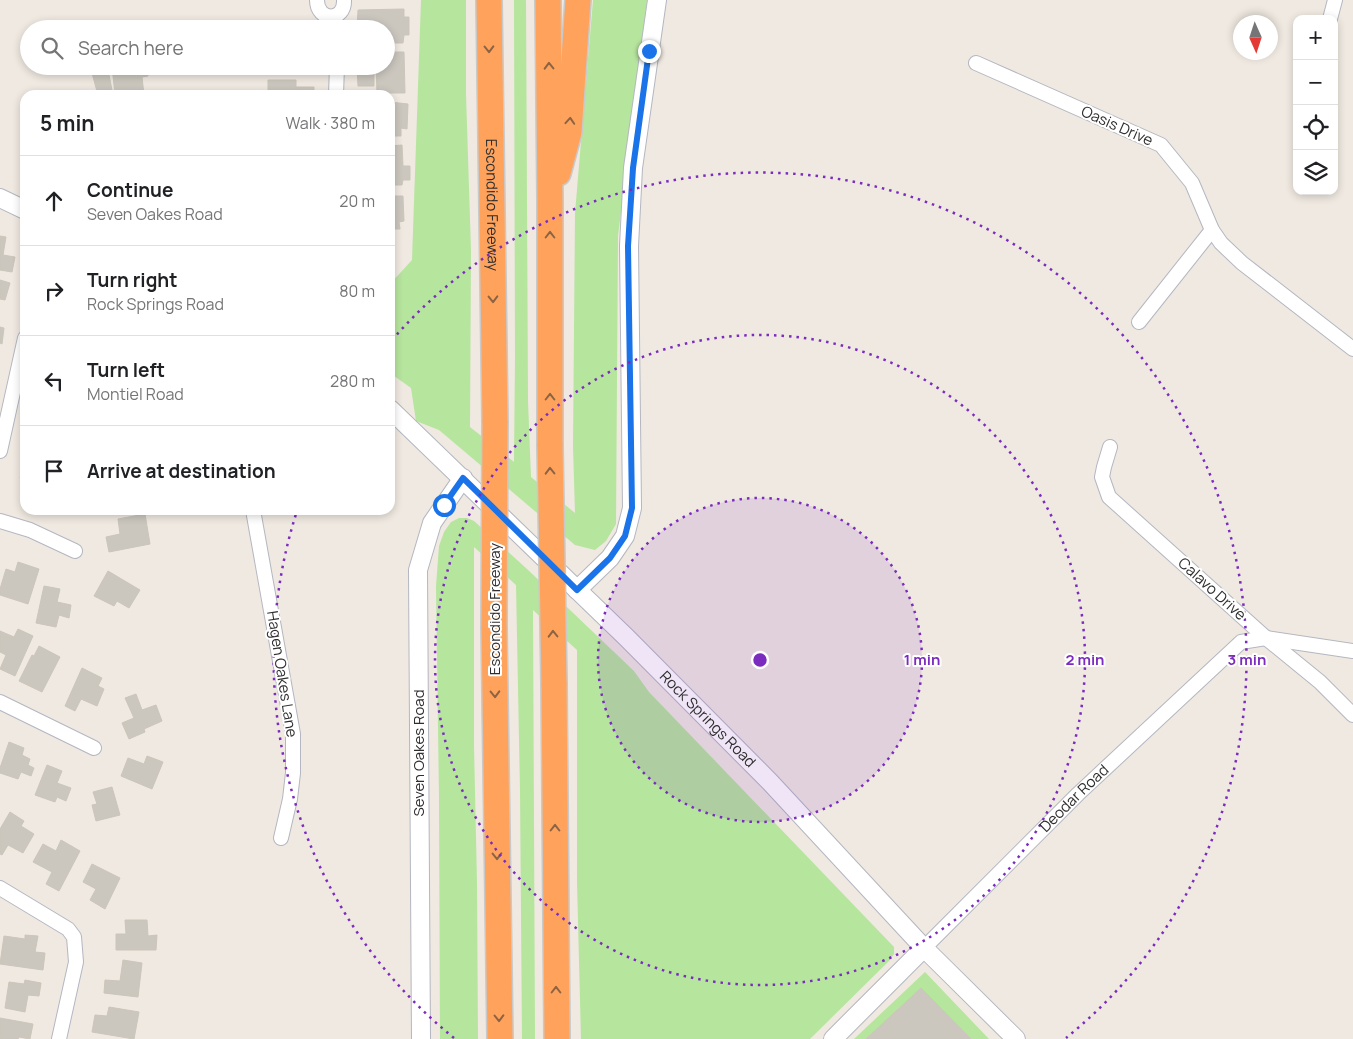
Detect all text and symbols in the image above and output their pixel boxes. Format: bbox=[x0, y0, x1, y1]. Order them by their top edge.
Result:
north arrow bbox=[1233, 15, 1278, 60]
map controls bbox=[1293, 15, 1338, 195]
button: + bbox=[1293, 15, 1338, 60]
search box bbox=[20, 20, 395, 75]
icon: search bbox=[38, 34, 66, 62]
text: Search here bbox=[78, 35, 184, 61]
route end bbox=[638, 40, 661, 63]
one-way arrow bbox=[484, 45, 494, 53]
button: − bbox=[1293, 60, 1338, 105]
one-way arrow bbox=[544, 61, 554, 69]
street label: Oasis Drive bbox=[1078, 100, 1157, 151]
button: locate bbox=[1293, 105, 1338, 150]
text: 5 min bbox=[40, 109, 94, 137]
text: Walk · 380 m bbox=[286, 112, 375, 134]
one-way arrow bbox=[564, 116, 575, 124]
street label: Escondido Freeway bbox=[481, 139, 504, 271]
button: layers bbox=[1293, 150, 1338, 195]
text: Continue bbox=[87, 177, 173, 203]
icon: ahead bbox=[40, 187, 68, 215]
text: 20 m bbox=[339, 190, 375, 212]
text: Seven Oakes Road bbox=[87, 203, 223, 225]
one-way arrow bbox=[545, 231, 555, 238]
text: Turn right bbox=[87, 267, 177, 293]
icon: right bbox=[40, 277, 68, 305]
text: 80 m bbox=[339, 280, 375, 302]
text: Rock Springs Road bbox=[87, 293, 224, 315]
one-way arrow bbox=[488, 295, 498, 303]
text: Turn left bbox=[87, 357, 165, 383]
icon: left bbox=[40, 367, 68, 395]
text: 280 m bbox=[330, 370, 375, 392]
text: Montiel Road bbox=[87, 383, 184, 405]
one-way arrow bbox=[545, 393, 555, 401]
icon: arrive bbox=[40, 457, 68, 485]
text: Arrive at destination bbox=[87, 458, 276, 484]
one-way arrow bbox=[545, 467, 555, 475]
route start bbox=[433, 494, 456, 517]
street label: Escondido Freeway bbox=[484, 543, 505, 675]
street label: Calavo Drive bbox=[1174, 552, 1251, 625]
street label: Hagen Oakes Lane bbox=[262, 609, 303, 739]
one-way arrow bbox=[548, 630, 558, 638]
text: 1 min bbox=[904, 649, 940, 670]
text: 2 min bbox=[1065, 649, 1105, 670]
text: 3 min bbox=[1228, 649, 1266, 670]
centre of rings bbox=[751, 651, 769, 669]
street label: Rock Springs Road bbox=[655, 666, 761, 772]
street label: Seven Oakes Road bbox=[408, 689, 429, 817]
one-way arrow bbox=[490, 690, 500, 698]
street label: Deodar Road bbox=[1035, 760, 1113, 837]
one-way arrow bbox=[550, 824, 560, 832]
one-way arrow bbox=[492, 852, 502, 860]
one-way arrow bbox=[551, 986, 561, 994]
one-way arrow bbox=[494, 1015, 504, 1023]

